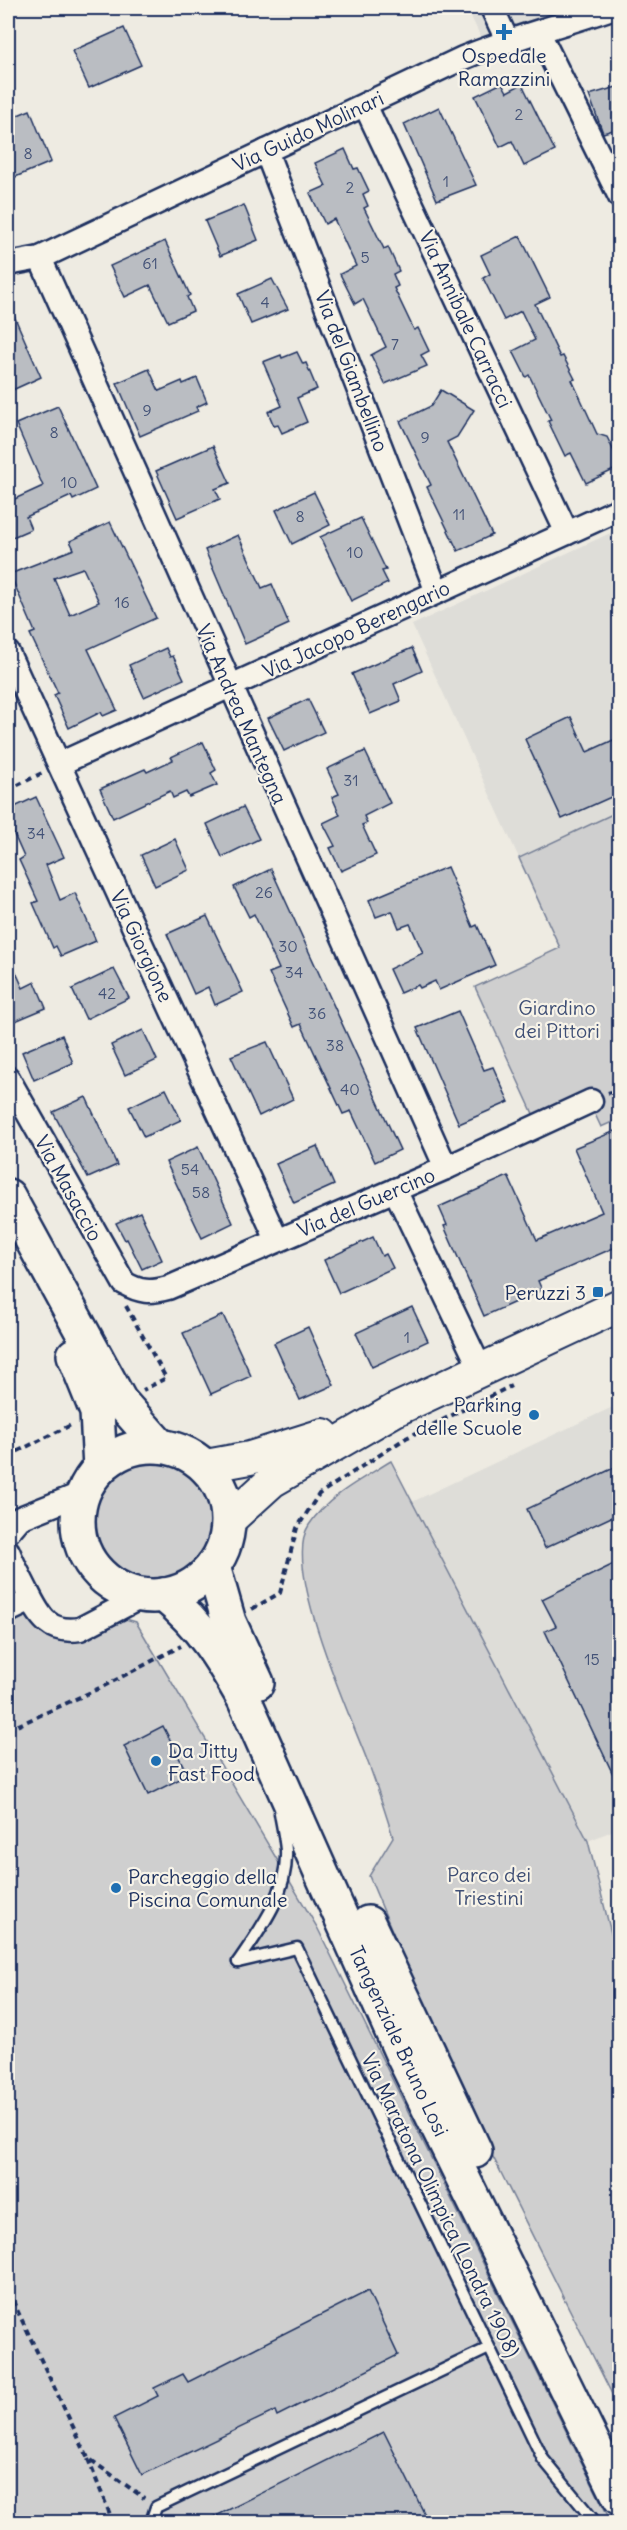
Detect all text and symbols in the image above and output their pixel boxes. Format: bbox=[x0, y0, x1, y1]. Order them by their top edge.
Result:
marker: Ospedale Ramazzini bbox=[495, 23, 513, 41]
place label: Ospedale Ramazzini bbox=[458, 43, 550, 91]
street label: Via Guido Molinari bbox=[229, 85, 387, 177]
house number: 2 bbox=[515, 104, 524, 124]
house number: 8 bbox=[23, 143, 33, 163]
house number: 1 bbox=[443, 171, 449, 191]
house number: 2 bbox=[346, 177, 355, 197]
street label: Via Annibale Carracci bbox=[414, 226, 518, 412]
house number: 5 bbox=[360, 247, 370, 267]
house number: 61 bbox=[142, 253, 158, 273]
street label: Via del Giambellino bbox=[310, 287, 394, 455]
house number: 4 bbox=[260, 292, 270, 312]
house number: 7 bbox=[391, 334, 399, 354]
house number: 9 bbox=[142, 400, 152, 420]
house number: 8 bbox=[49, 422, 59, 442]
house number: 9 bbox=[420, 427, 430, 447]
house number: 10 bbox=[61, 472, 77, 492]
house number: 11 bbox=[453, 504, 465, 524]
house number: 8 bbox=[295, 506, 305, 526]
house number: 10 bbox=[347, 542, 363, 562]
street label: Via Jacopo Berengario bbox=[259, 575, 453, 683]
house number: 16 bbox=[114, 592, 130, 612]
street label: Via Andrea Mantegna bbox=[191, 620, 293, 808]
house number: 31 bbox=[343, 770, 359, 790]
house number: 34 bbox=[27, 823, 45, 843]
house number: 26 bbox=[255, 882, 273, 902]
street label: Via Giorgione bbox=[105, 886, 179, 1006]
house number: 30 bbox=[278, 936, 298, 956]
house number: 34 bbox=[285, 962, 303, 982]
house number: 42 bbox=[98, 983, 116, 1003]
park label: Giardino dei Pittori bbox=[514, 995, 600, 1043]
house number: 36 bbox=[308, 1003, 326, 1023]
house number: 38 bbox=[326, 1035, 344, 1055]
house number: 40 bbox=[340, 1079, 360, 1099]
street label: Via Masaccio bbox=[30, 1131, 108, 1245]
house number: 54 bbox=[181, 1159, 199, 1179]
street label: Via del Guercino bbox=[293, 1162, 439, 1242]
house number: 58 bbox=[192, 1182, 210, 1202]
place label: Peruzzi 3 bbox=[504, 1280, 586, 1305]
marker: Peruzzi 3 bbox=[591, 1285, 605, 1299]
house number: 1 bbox=[404, 1327, 410, 1347]
place label: Parking delle Scuole bbox=[416, 1392, 522, 1440]
marker: Parking delle Scuole bbox=[527, 1408, 541, 1422]
house number: 15 bbox=[584, 1649, 600, 1669]
place label: Da Jitty Fast Food bbox=[168, 1738, 255, 1786]
marker: Da Jitty Fast Food bbox=[149, 1754, 163, 1768]
park label: Parco dei Triestini bbox=[447, 1862, 531, 1910]
place label: Parcheggio della Piscina Comunale bbox=[128, 1864, 288, 1912]
marker: Parcheggio della Piscina Comunale bbox=[109, 1881, 123, 1895]
street label: Tangenziale Bruno Losi bbox=[344, 1942, 454, 2140]
street label: Via Maratona Olimpica (Londra 1908) bbox=[356, 2049, 526, 2361]

